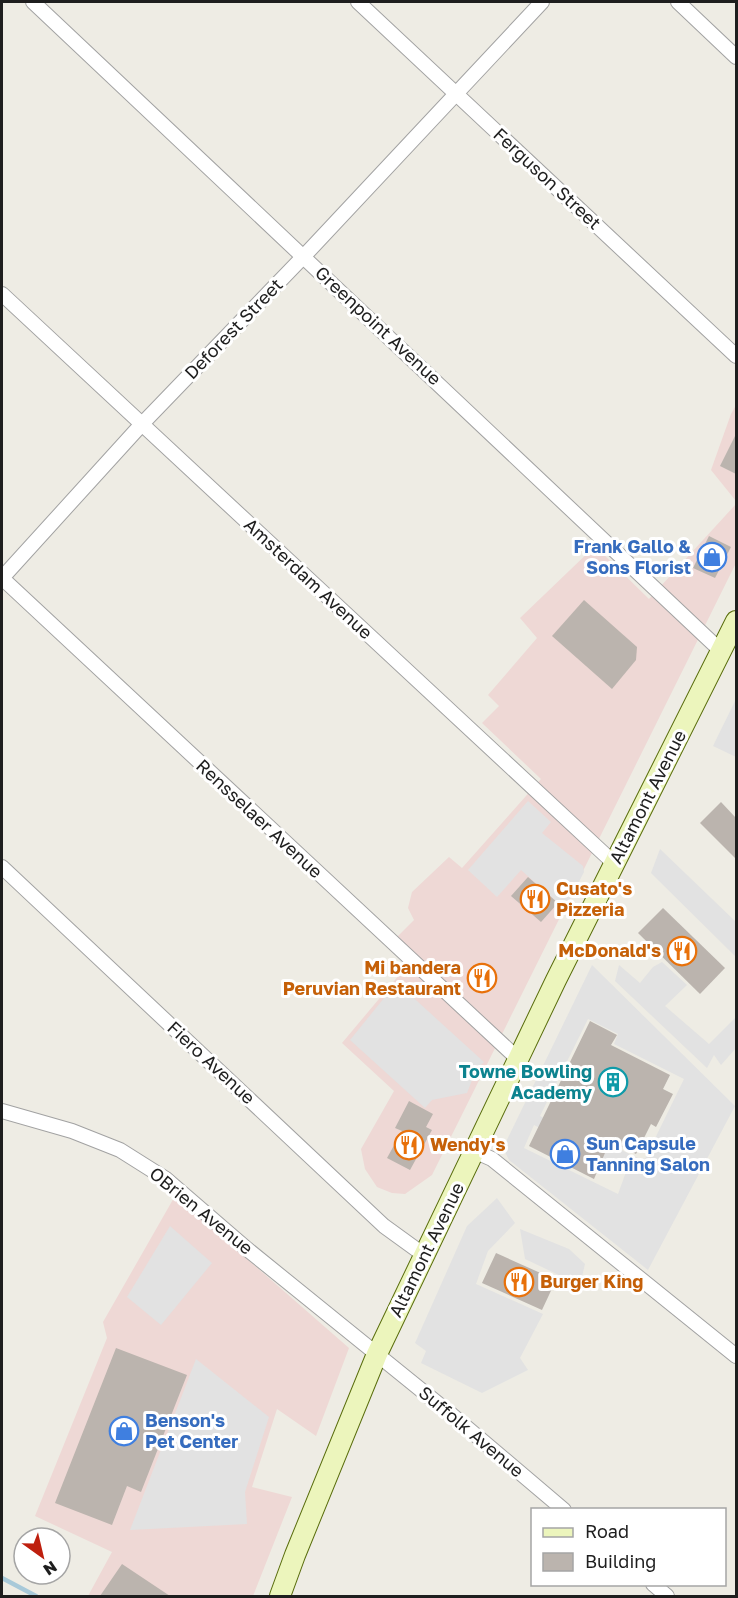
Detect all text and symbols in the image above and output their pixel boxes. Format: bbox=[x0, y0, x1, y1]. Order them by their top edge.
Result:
street label: Ferguson Street bbox=[489, 123, 606, 234]
street label: Greenpoint Avenue bbox=[311, 261, 446, 389]
street label: Deforest Street bbox=[180, 273, 287, 383]
street label: Amsterdam Avenue bbox=[240, 513, 377, 643]
place label: Frank Gallo & Sons Florist bbox=[574, 535, 691, 578]
shop icon: Frank Gallo & Sons Florist bbox=[696, 541, 728, 573]
street label: Altamont Avenue bbox=[604, 726, 690, 867]
street label: Rensselaer Avenue bbox=[192, 754, 327, 882]
place label: Cusato's Pizzeria bbox=[556, 877, 632, 920]
restaurant icon: Cusato's Pizzeria bbox=[519, 883, 551, 915]
restaurant icon: McDonald's bbox=[666, 935, 698, 967]
place label: McDonald's bbox=[558, 939, 661, 961]
place label: Mi bandera Peruvian Restaurant bbox=[283, 956, 461, 999]
restaurant icon: Mi bandera Peruvian Restaurant bbox=[466, 962, 498, 994]
street label: Fiero Avenue bbox=[163, 1016, 260, 1108]
place label: Towne Bowling Academy bbox=[459, 1060, 592, 1103]
building icon: Towne Bowling Academy bbox=[597, 1066, 629, 1098]
restaurant icon: Wendy's bbox=[393, 1129, 425, 1161]
place label: Sun Capsule Tanning Salon bbox=[586, 1132, 710, 1175]
place label: Wendy's bbox=[430, 1133, 505, 1155]
shop icon: Sun Capsule Tanning Salon bbox=[549, 1138, 581, 1170]
street label: OBrien Avenue bbox=[145, 1162, 258, 1259]
street label: Altamont Avenue bbox=[384, 1179, 468, 1321]
restaurant icon: Burger King bbox=[503, 1266, 535, 1298]
place label: Burger King bbox=[540, 1270, 643, 1292]
street label: Suffolk Avenue bbox=[415, 1381, 529, 1482]
place label: Benson's Pet Center bbox=[145, 1409, 238, 1452]
shop icon: Benson's Pet Center bbox=[108, 1415, 140, 1447]
legend bbox=[531, 1508, 726, 1586]
text: Road bbox=[585, 1520, 629, 1542]
north arrow bbox=[12, 1526, 72, 1586]
text: Building bbox=[585, 1550, 656, 1572]
text: N bbox=[40, 1557, 61, 1580]

